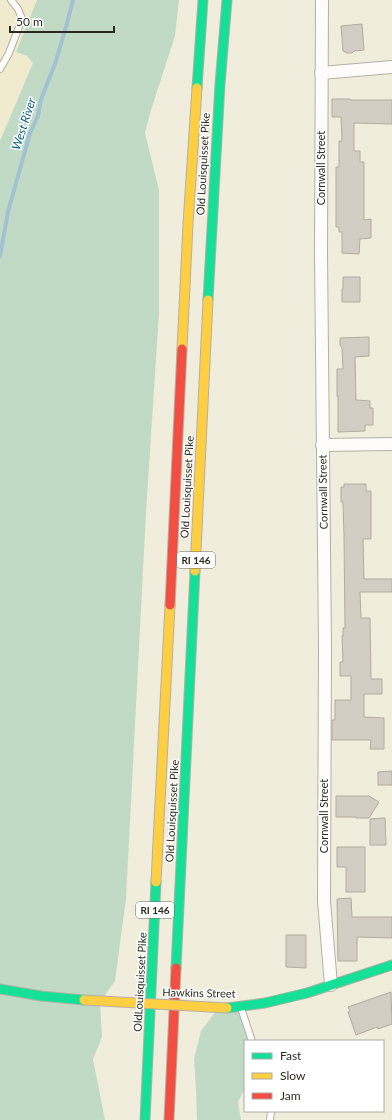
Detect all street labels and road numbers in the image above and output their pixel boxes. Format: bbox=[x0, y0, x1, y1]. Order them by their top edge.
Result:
street label: Old Louisquisset Pike bbox=[193, 112, 212, 216]
street label: Cornwall Street bbox=[314, 131, 327, 205]
street label: Old Louisquisset Pike bbox=[177, 435, 196, 539]
street label: Cornwall Street bbox=[315, 455, 330, 529]
road number: RI 146 bbox=[177, 552, 215, 568]
street label: Old Louisquisset Pike bbox=[162, 759, 181, 863]
street label: Cornwall Street bbox=[317, 779, 330, 853]
road number: RI 146 bbox=[136, 902, 174, 918]
street label: OldLouisquisset Pike bbox=[130, 932, 149, 1032]
street label: Hawkins Street bbox=[162, 985, 236, 1000]

